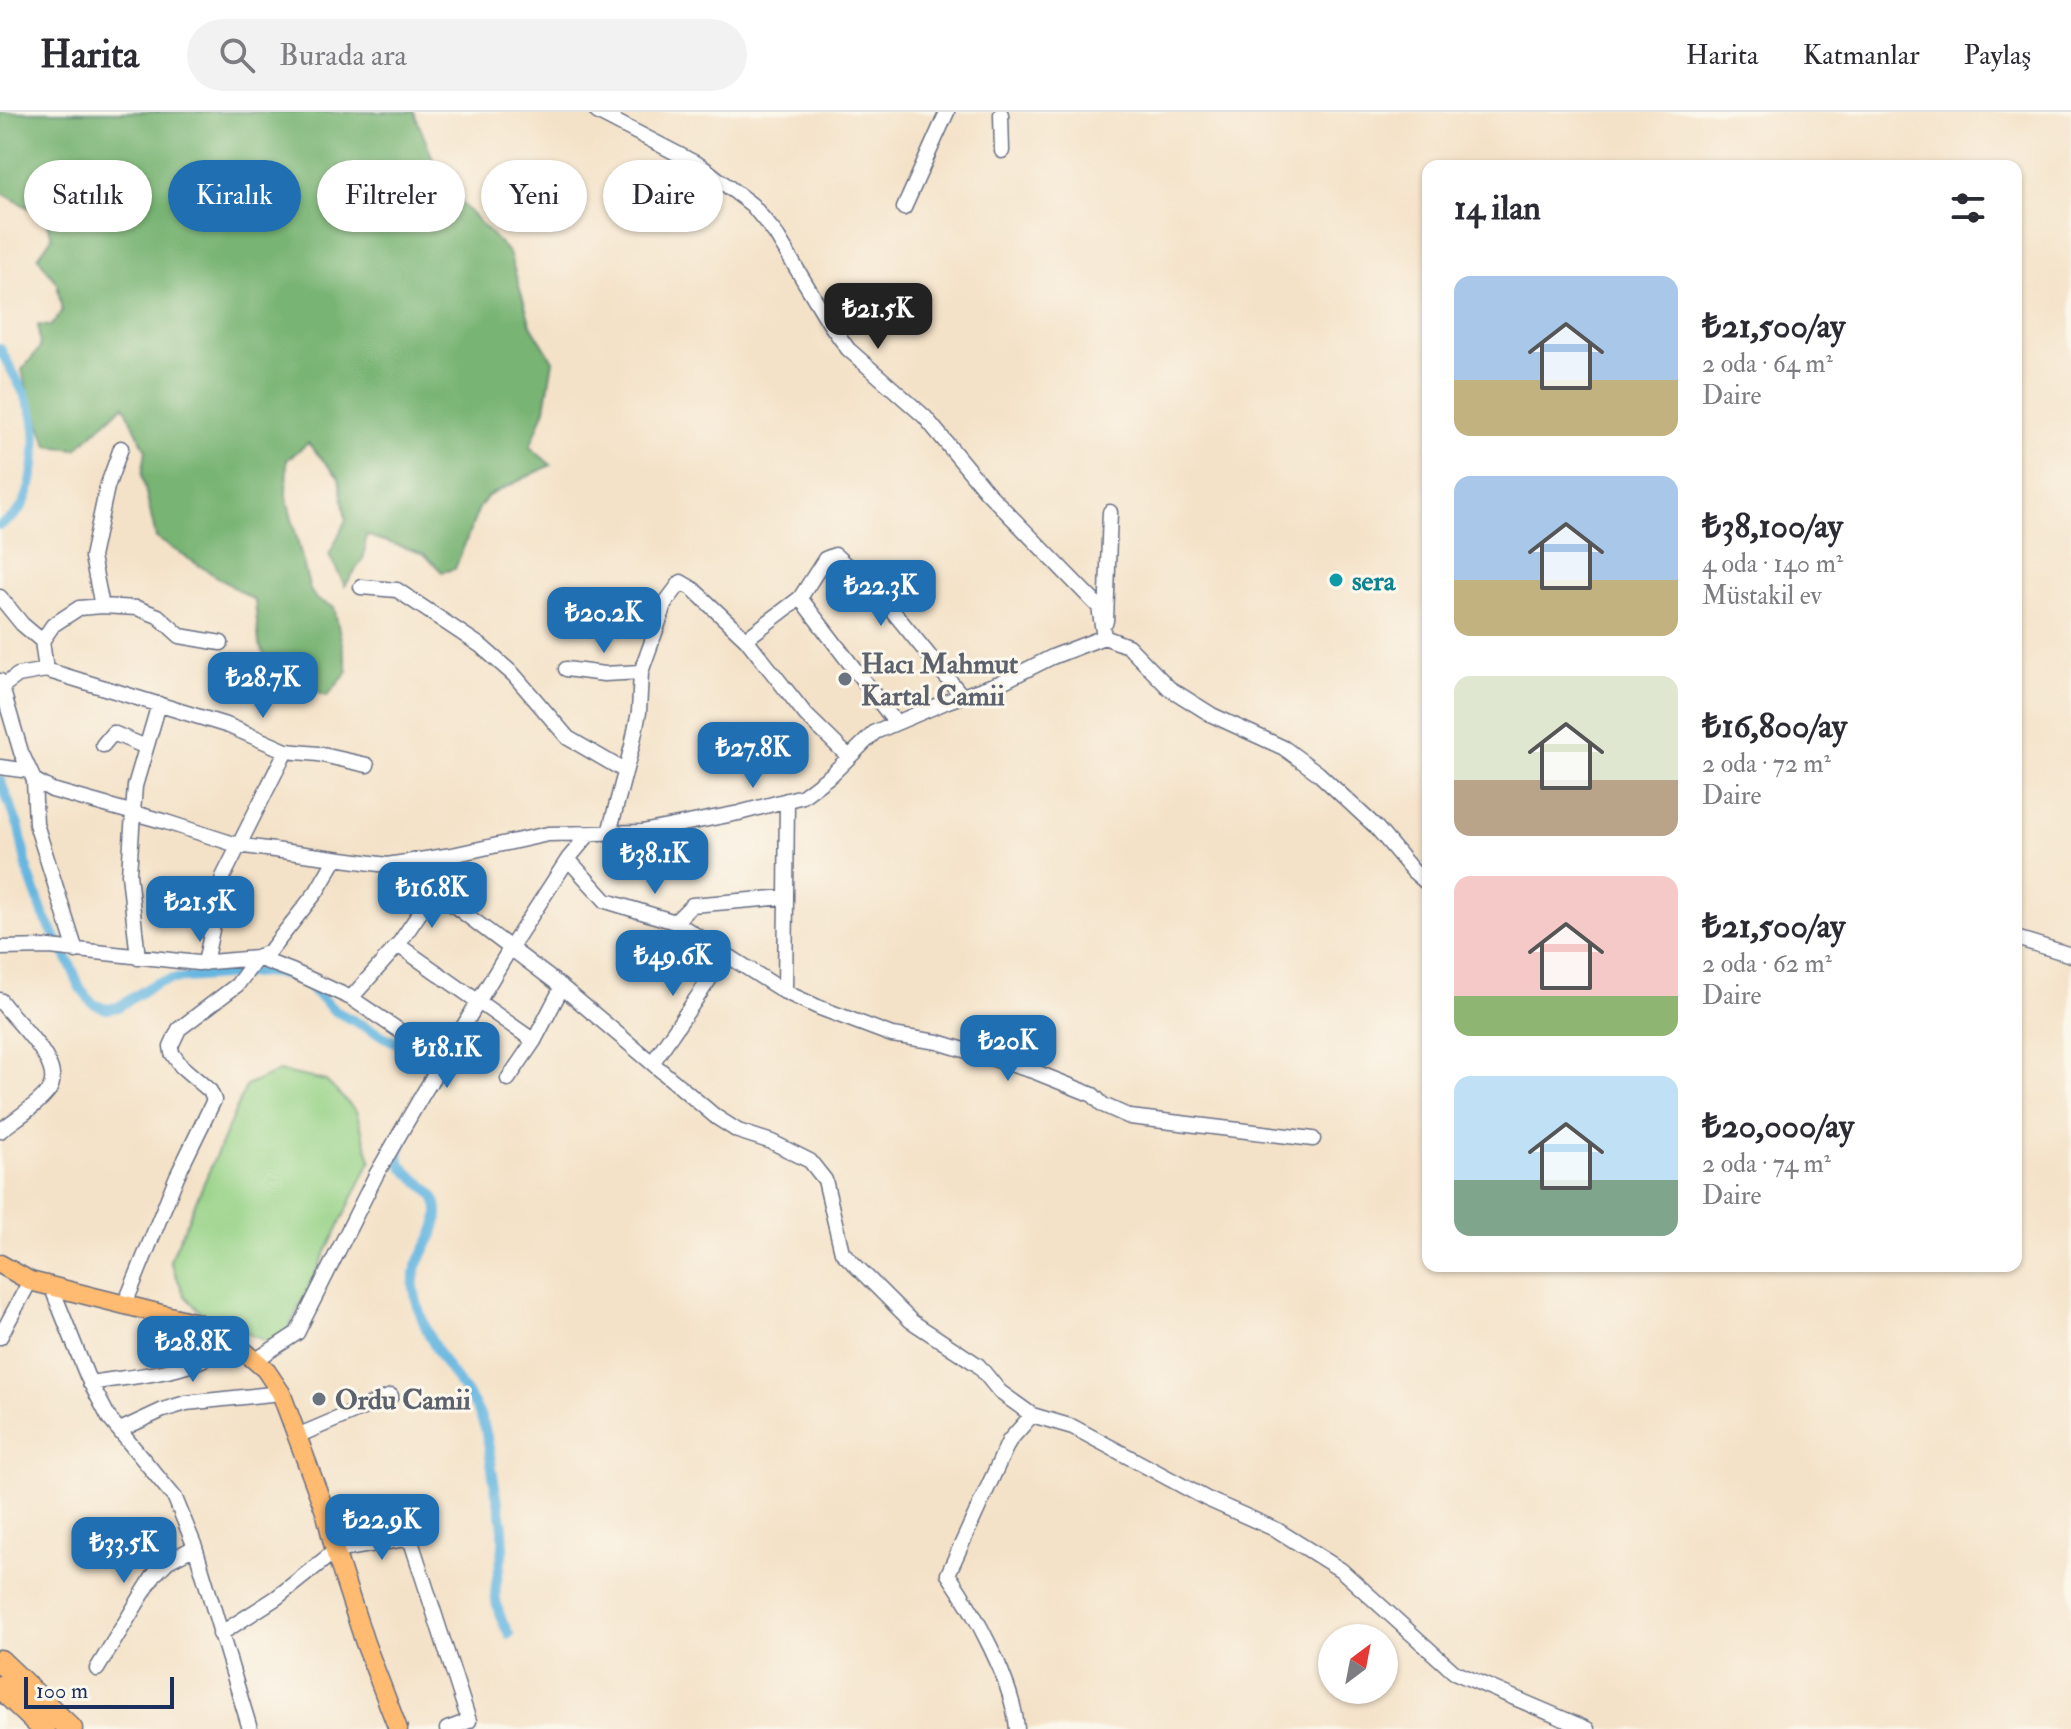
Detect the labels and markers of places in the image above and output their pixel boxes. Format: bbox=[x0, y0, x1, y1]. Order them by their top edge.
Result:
pin: ₺21.5K bbox=[813, 283, 943, 351]
pin: ₺22.3K bbox=[816, 560, 946, 628]
place label: sera bbox=[1352, 564, 1397, 599]
marker: sera bbox=[1327, 571, 1345, 589]
pin: ₺20.2K bbox=[539, 587, 669, 655]
place label: Hacı Mahmut Kartal Camii bbox=[861, 647, 1018, 714]
pin: ₺28.7K bbox=[198, 652, 328, 720]
marker: Hacı Mahmut Kartal Camii bbox=[836, 670, 854, 688]
pin: ₺27.8K bbox=[688, 722, 818, 790]
pin: ₺38.1K bbox=[590, 828, 720, 896]
pin: ₺16.8K bbox=[367, 862, 497, 930]
pin: ₺21.5K bbox=[135, 876, 265, 944]
pin: ₺49.6K bbox=[608, 930, 738, 998]
pin: ₺20K bbox=[961, 1015, 1055, 1083]
pin: ₺18.1K bbox=[382, 1022, 512, 1090]
pin: ₺28.8K bbox=[128, 1316, 258, 1384]
place label: Ordu Camii bbox=[335, 1383, 471, 1418]
marker: Ordu Camii bbox=[310, 1390, 328, 1408]
pin: ₺22.9K bbox=[317, 1494, 447, 1562]
pin: ₺33.5K bbox=[59, 1517, 189, 1585]

